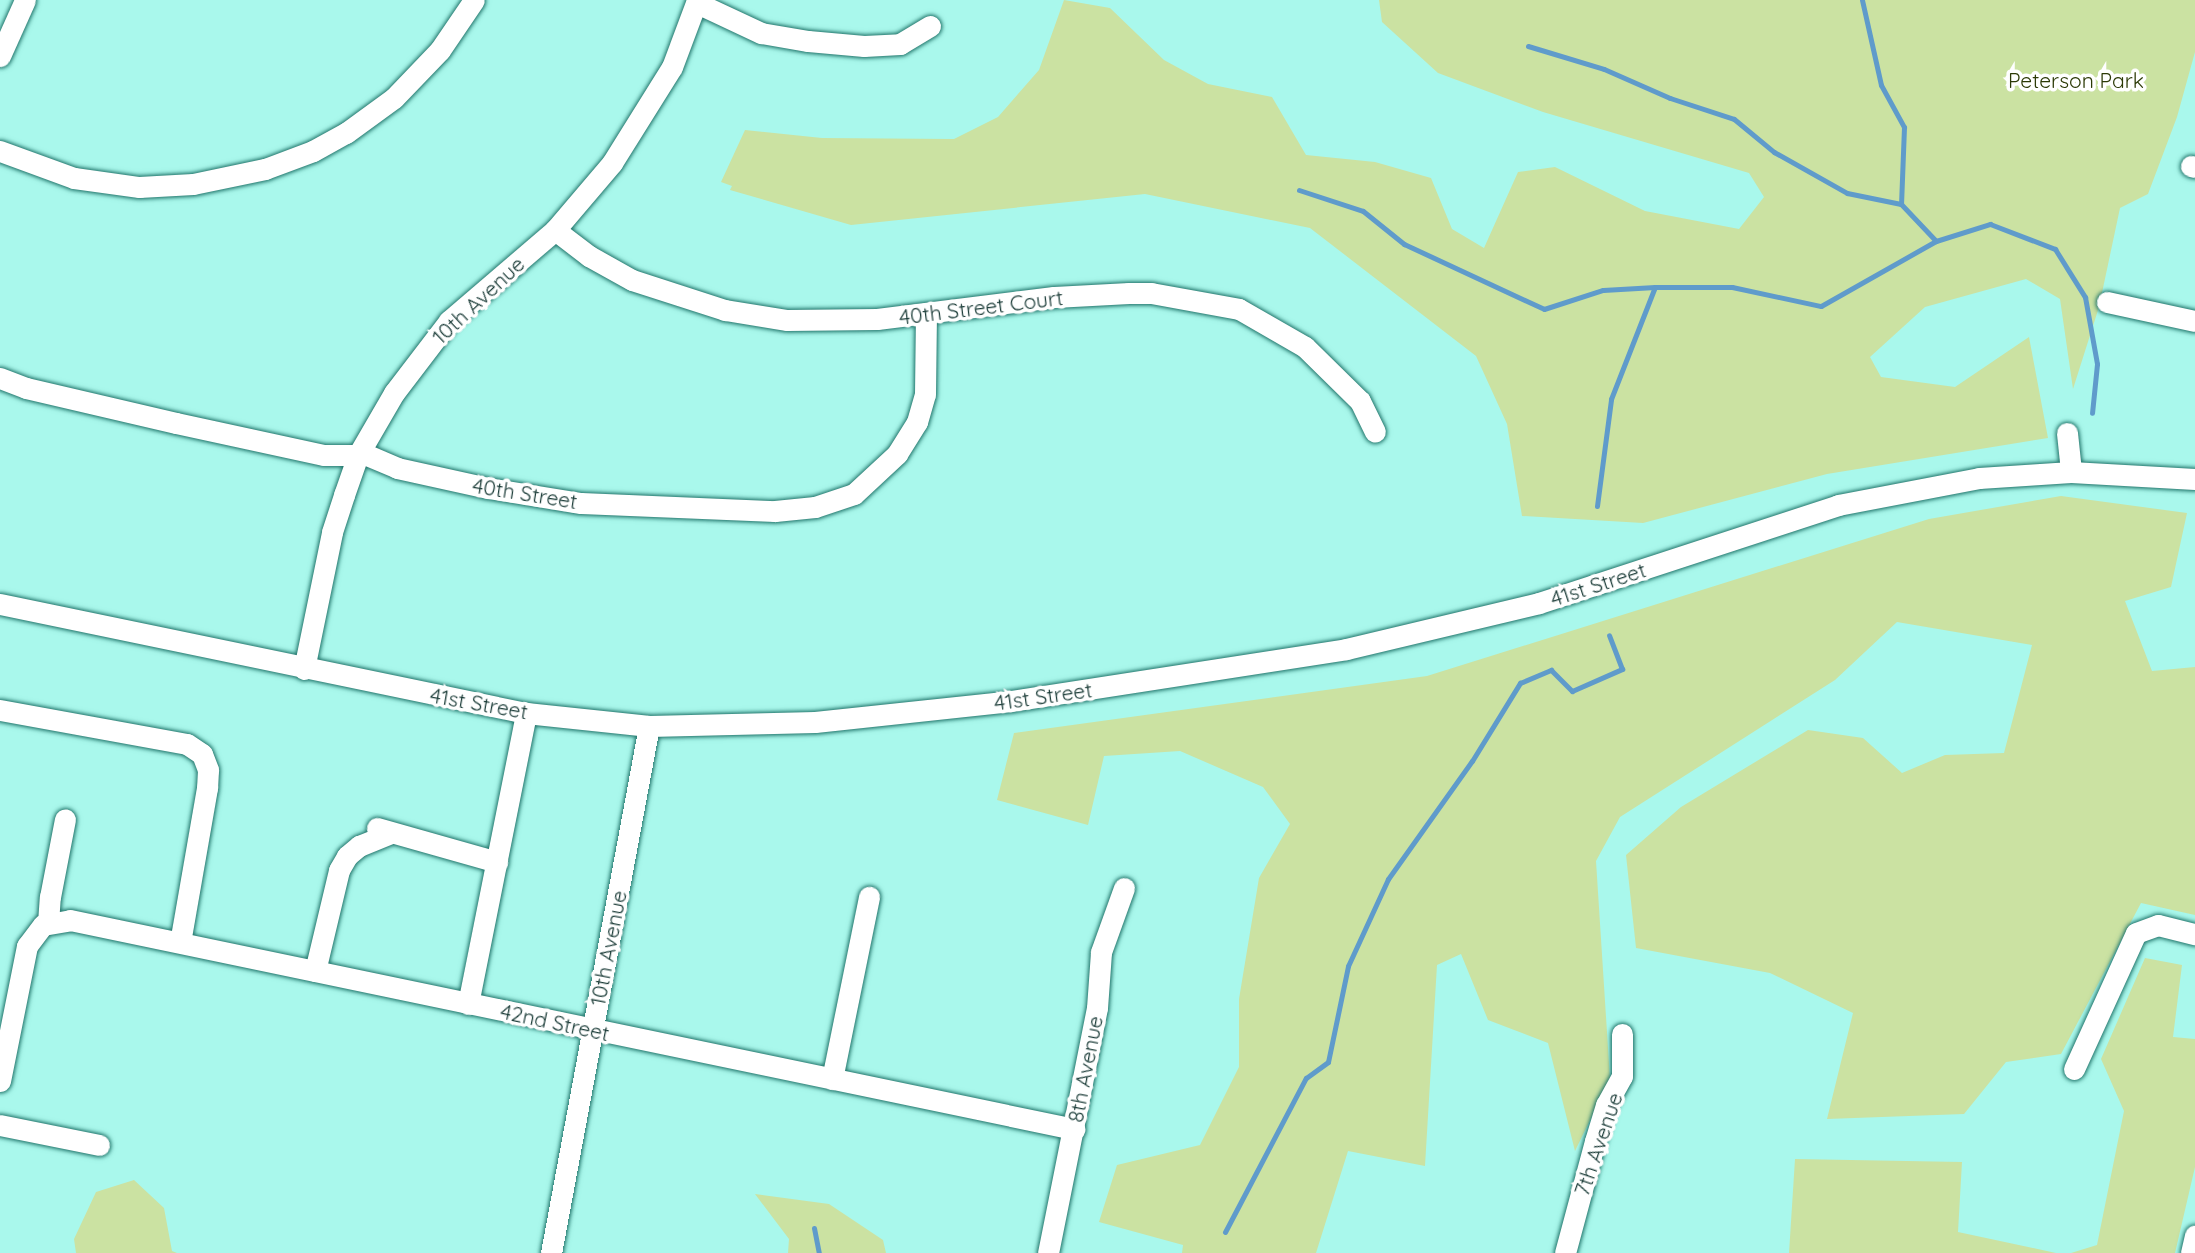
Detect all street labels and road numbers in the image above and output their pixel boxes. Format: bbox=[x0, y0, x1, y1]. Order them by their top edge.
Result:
street label: 10th Avenue bbox=[427, 251, 529, 349]
street label: 40th Street Court bbox=[898, 284, 1064, 330]
street label: 40th Street bbox=[471, 472, 579, 514]
street label: 41st Street bbox=[1547, 557, 1649, 611]
street label: 41st Street bbox=[992, 677, 1094, 715]
street label: 41st Street bbox=[428, 682, 530, 724]
street label: 10th Avenue bbox=[584, 888, 632, 1008]
street label: 42nd Street bbox=[498, 998, 612, 1046]
street label: 8th Avenue bbox=[1062, 1014, 1108, 1124]
street label: 7th Avenue bbox=[1569, 1089, 1627, 1199]

